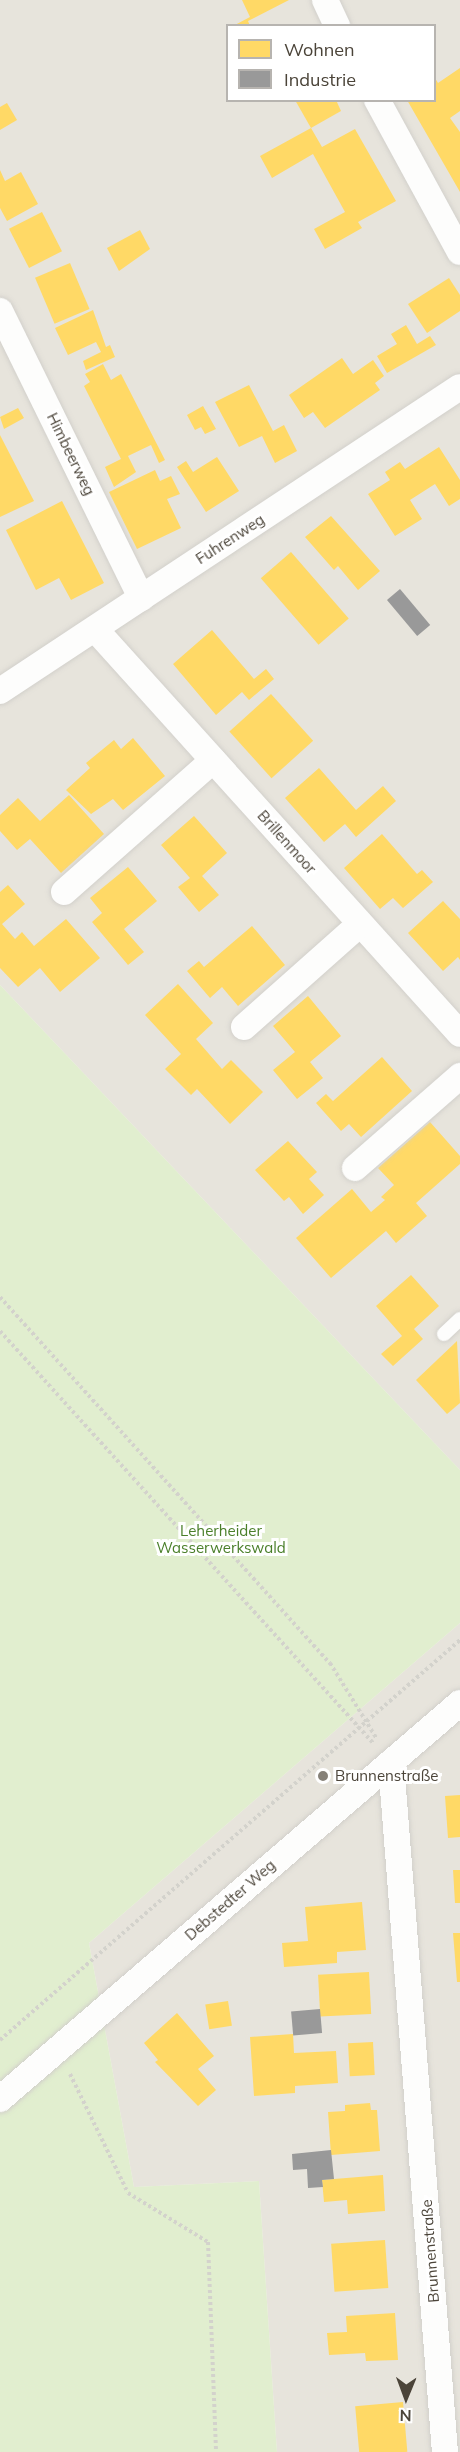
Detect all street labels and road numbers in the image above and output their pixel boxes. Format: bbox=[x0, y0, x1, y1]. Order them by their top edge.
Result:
street label: Himbeerweg bbox=[43, 410, 99, 498]
street label: Fuhrenweg bbox=[192, 510, 268, 568]
street label: Brillenmoor bbox=[254, 807, 320, 877]
street label: Debstedter Weg bbox=[181, 1856, 279, 1944]
street label: Brunnenstraße bbox=[417, 2199, 443, 2303]

